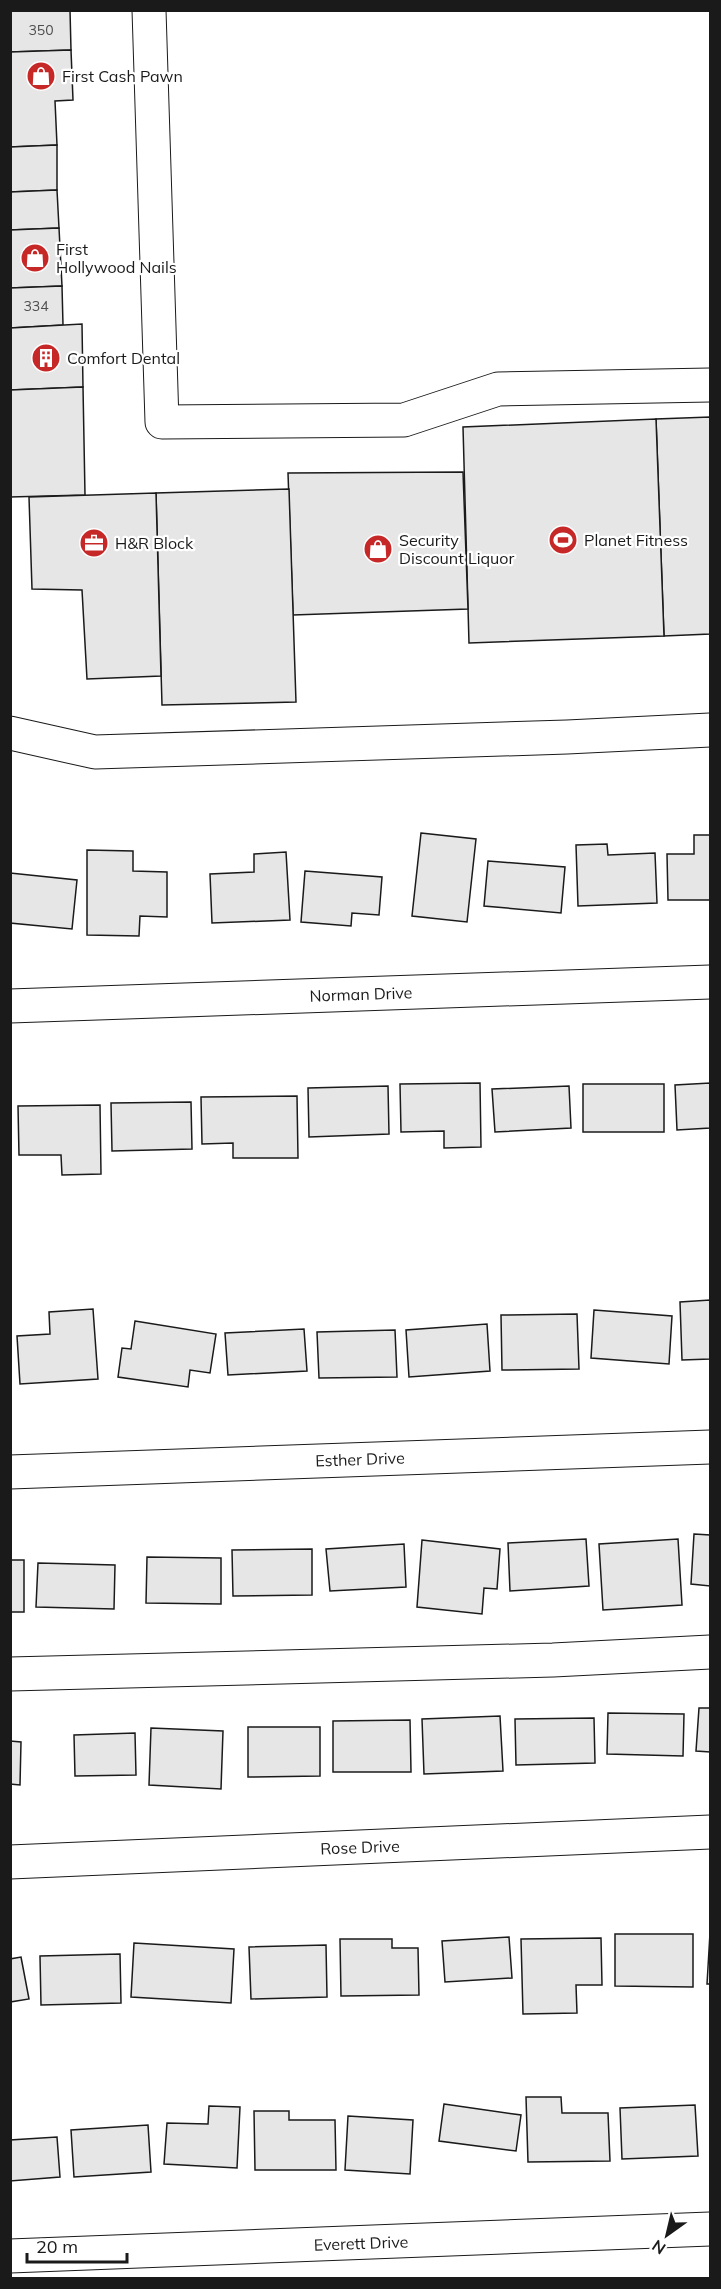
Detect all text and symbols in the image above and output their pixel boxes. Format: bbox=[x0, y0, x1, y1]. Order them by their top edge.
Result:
house number: 350 bbox=[28, 21, 54, 39]
shop icon: First Cash Pawn bbox=[25, 60, 57, 92]
place label: First Cash Pawn bbox=[62, 66, 183, 86]
place label: First Hollywood Nails bbox=[56, 239, 177, 277]
shop icon: First Hollywood Nails bbox=[19, 242, 51, 274]
house number: 334 bbox=[23, 297, 49, 315]
building icon: Comfort Dental bbox=[30, 342, 62, 374]
place label: Comfort Dental bbox=[67, 348, 180, 368]
sports icon: Planet Fitness bbox=[547, 524, 579, 556]
office icon: H&R Block bbox=[78, 527, 110, 559]
place label: Security Discount Liquor bbox=[399, 530, 514, 568]
place label: Planet Fitness bbox=[584, 530, 688, 550]
place label: H&R Block bbox=[115, 533, 194, 553]
shop icon: Security Discount Liquor bbox=[362, 533, 394, 565]
street label: Norman Drive bbox=[309, 982, 413, 1006]
street label: Esther Drive bbox=[315, 1447, 405, 1471]
street label: Rose Drive bbox=[320, 1836, 400, 1858]
north arrow bbox=[637, 2205, 697, 2265]
scale bar bbox=[27, 2226, 128, 2264]
street label: Everett Drive bbox=[313, 2231, 409, 2255]
text: 20 m bbox=[36, 2235, 78, 2258]
text: N bbox=[648, 2236, 669, 2259]

